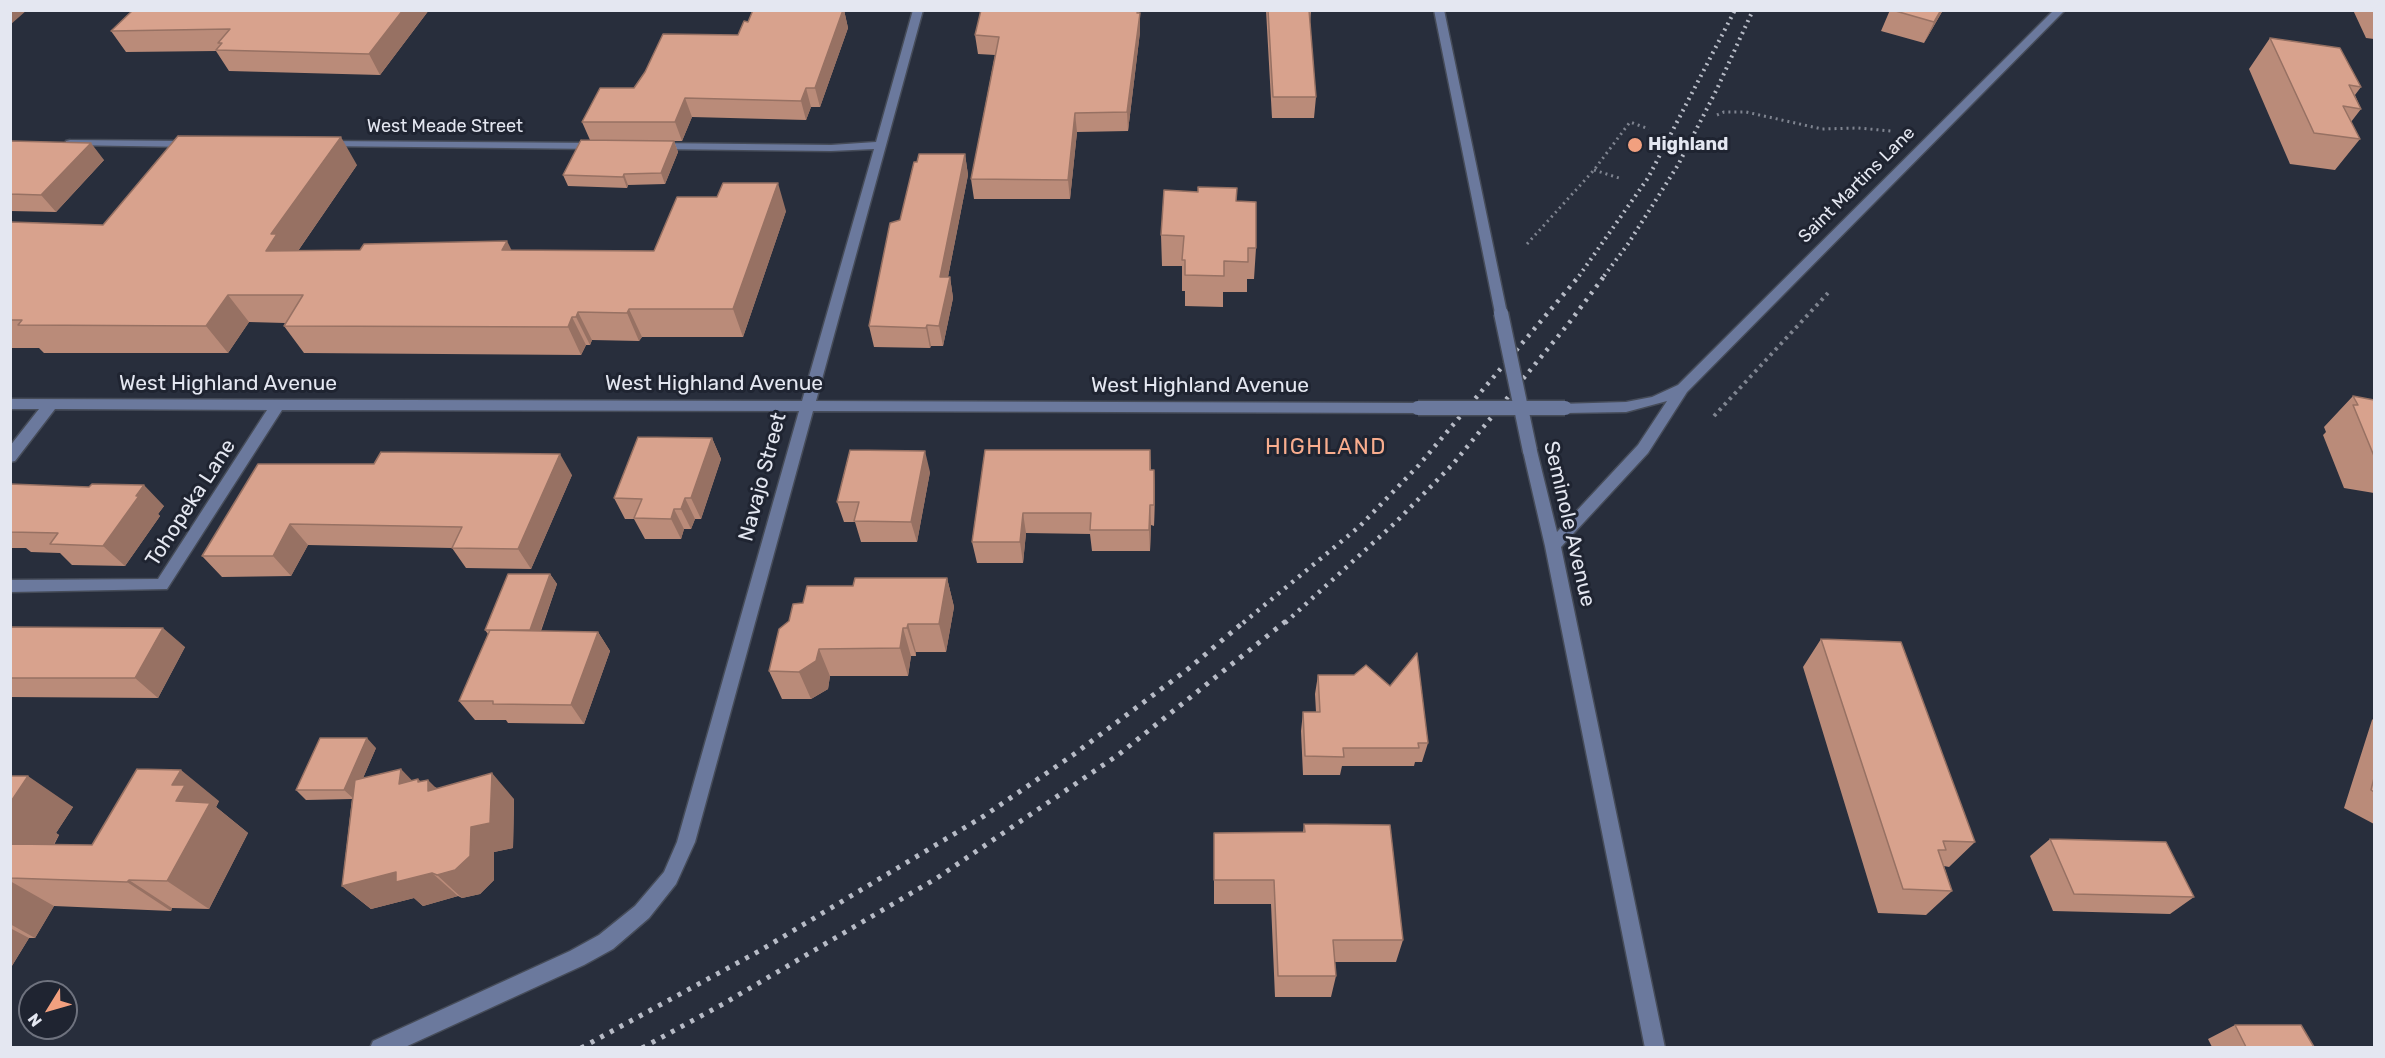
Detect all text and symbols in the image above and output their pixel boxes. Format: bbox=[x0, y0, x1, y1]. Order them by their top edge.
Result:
street label: West Meade Street bbox=[367, 116, 523, 138]
street label: Saint Martins Lane bbox=[1794, 122, 1920, 248]
place label: Highland bbox=[1648, 134, 1728, 156]
marker: Highland bbox=[1626, 136, 1644, 154]
street label: West Highland Avenue bbox=[119, 371, 337, 397]
street label: West Highland Avenue bbox=[605, 371, 823, 397]
street label: West Highland Avenue bbox=[1091, 373, 1309, 399]
street label: Navajo Street bbox=[734, 410, 792, 544]
street label: Tohopeka Lane bbox=[141, 435, 241, 571]
district label: HIGHLAND bbox=[1265, 435, 1387, 461]
street label: Seminole Avenue bbox=[1538, 439, 1600, 609]
north arrow bbox=[18, 980, 78, 1040]
text: N bbox=[24, 1010, 46, 1030]

